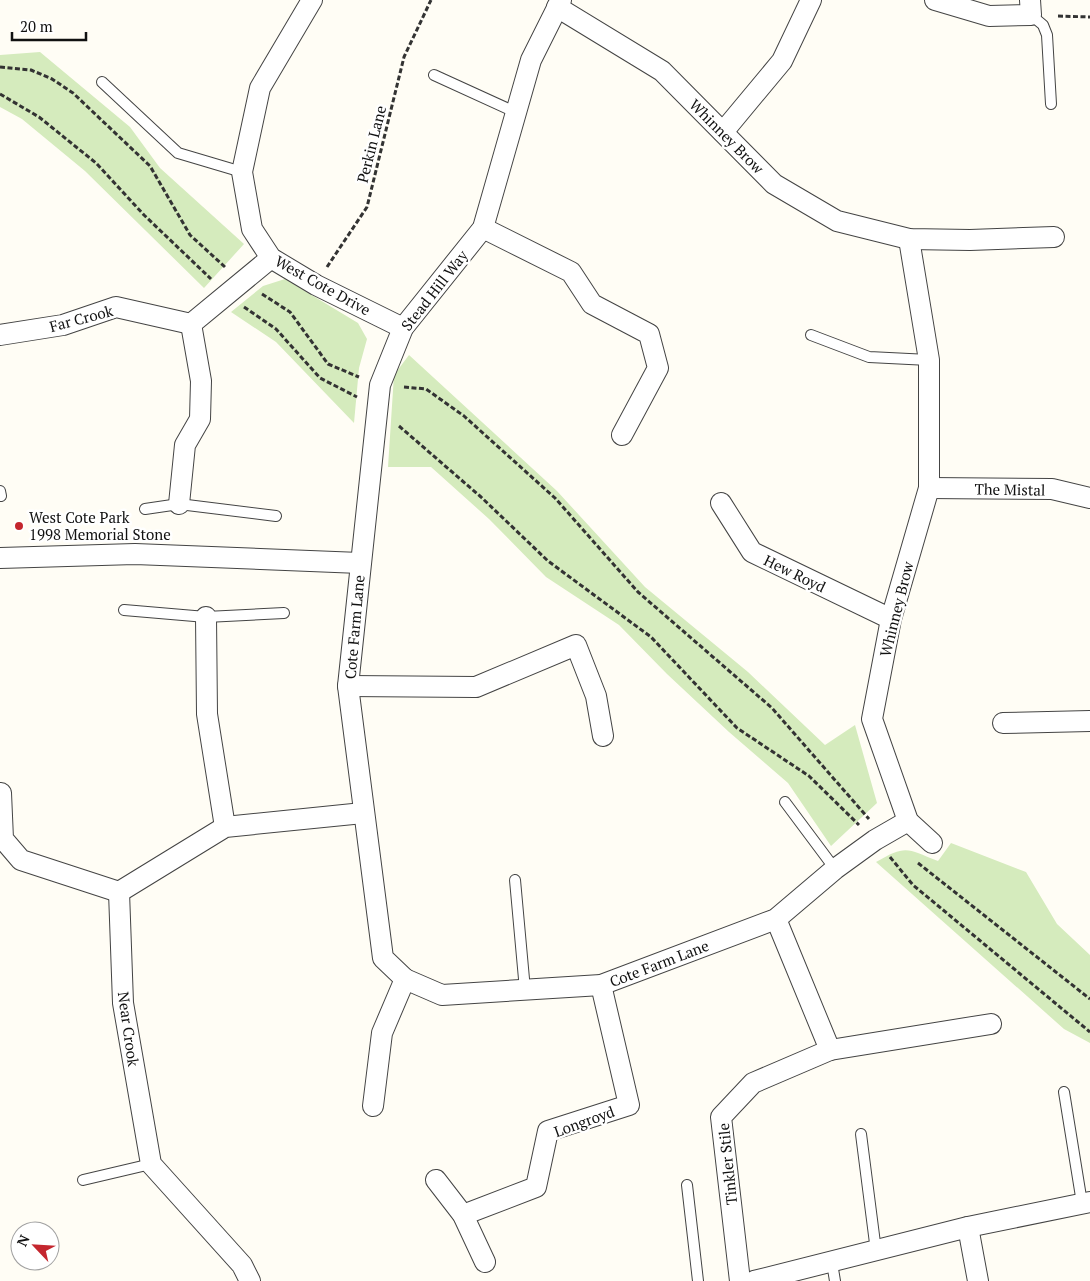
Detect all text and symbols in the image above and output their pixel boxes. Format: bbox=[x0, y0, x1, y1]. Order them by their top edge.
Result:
scale bar bbox=[12, 10, 86, 42]
text: 20 m bbox=[20, 16, 53, 36]
street label: Whinney Brow bbox=[685, 94, 769, 178]
street label: Perkin Lane bbox=[352, 103, 390, 185]
street label: Stead Hill Way bbox=[396, 245, 472, 334]
street label: West Cote Drive bbox=[272, 250, 374, 320]
street label: Far Crook bbox=[47, 300, 115, 336]
street label: The Mistal bbox=[974, 478, 1046, 500]
place label: West Cote Park 1998 Memorial Stone bbox=[29, 507, 171, 544]
marker: West Cote Park 1998 Memorial Stone bbox=[13, 520, 25, 532]
street label: Hew Royd bbox=[761, 549, 829, 597]
street label: Whinney Brow bbox=[874, 558, 918, 659]
street label: Cote Farm Lane bbox=[339, 574, 369, 680]
street label: Cote Farm Lane bbox=[607, 935, 711, 991]
street label: Near Crook bbox=[114, 990, 144, 1068]
street label: Longroyd bbox=[551, 1101, 617, 1141]
street label: Tinkler Stile bbox=[713, 1122, 741, 1206]
north arrow bbox=[10, 1221, 60, 1271]
text: N bbox=[12, 1231, 34, 1249]

